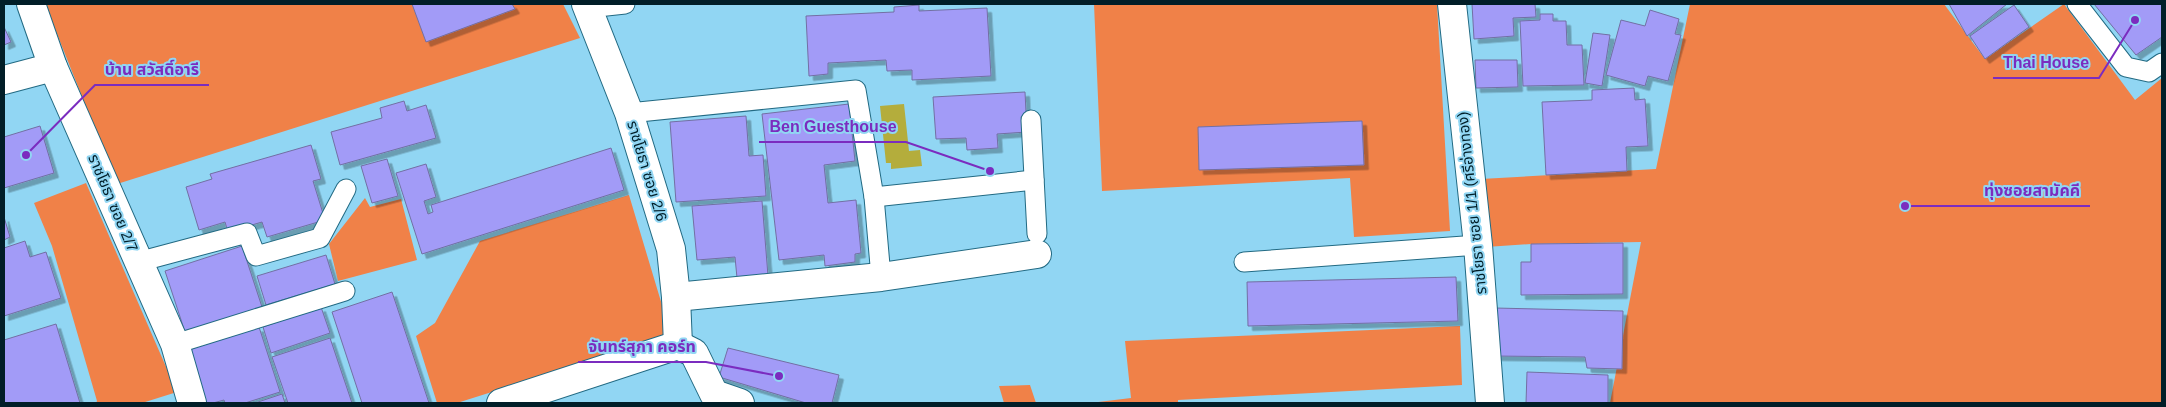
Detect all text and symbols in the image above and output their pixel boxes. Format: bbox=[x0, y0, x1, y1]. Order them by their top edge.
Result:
callout: Thai House bbox=[1993, 47, 2099, 78]
callout: บ้าน สวัสดิ์อารี bbox=[95, 54, 209, 85]
text: Thai House bbox=[2003, 54, 2089, 71]
text: บ้าน สวัสดิ์อารี bbox=[105, 59, 199, 78]
callout: Ben Guesthouse bbox=[759, 111, 906, 142]
street label: ราชโยธา ซอย 1/1 (ศรีอ่างทอง) bbox=[1453, 111, 1490, 295]
text: Ben Guesthouse bbox=[769, 118, 897, 135]
street label: ราชโยธา ซอย 2/6 bbox=[624, 119, 671, 223]
street label: ราชโยธา ซอย 2/7 bbox=[85, 152, 142, 254]
callout: ทุ่งซอยสามัคคี bbox=[1974, 175, 2090, 206]
text: ทุ่งซอยสามัคคี bbox=[1984, 182, 2080, 200]
callout: จันทร์สุภา คอร์ท bbox=[578, 331, 706, 362]
text: จันทร์สุภา คอร์ท bbox=[588, 338, 696, 356]

